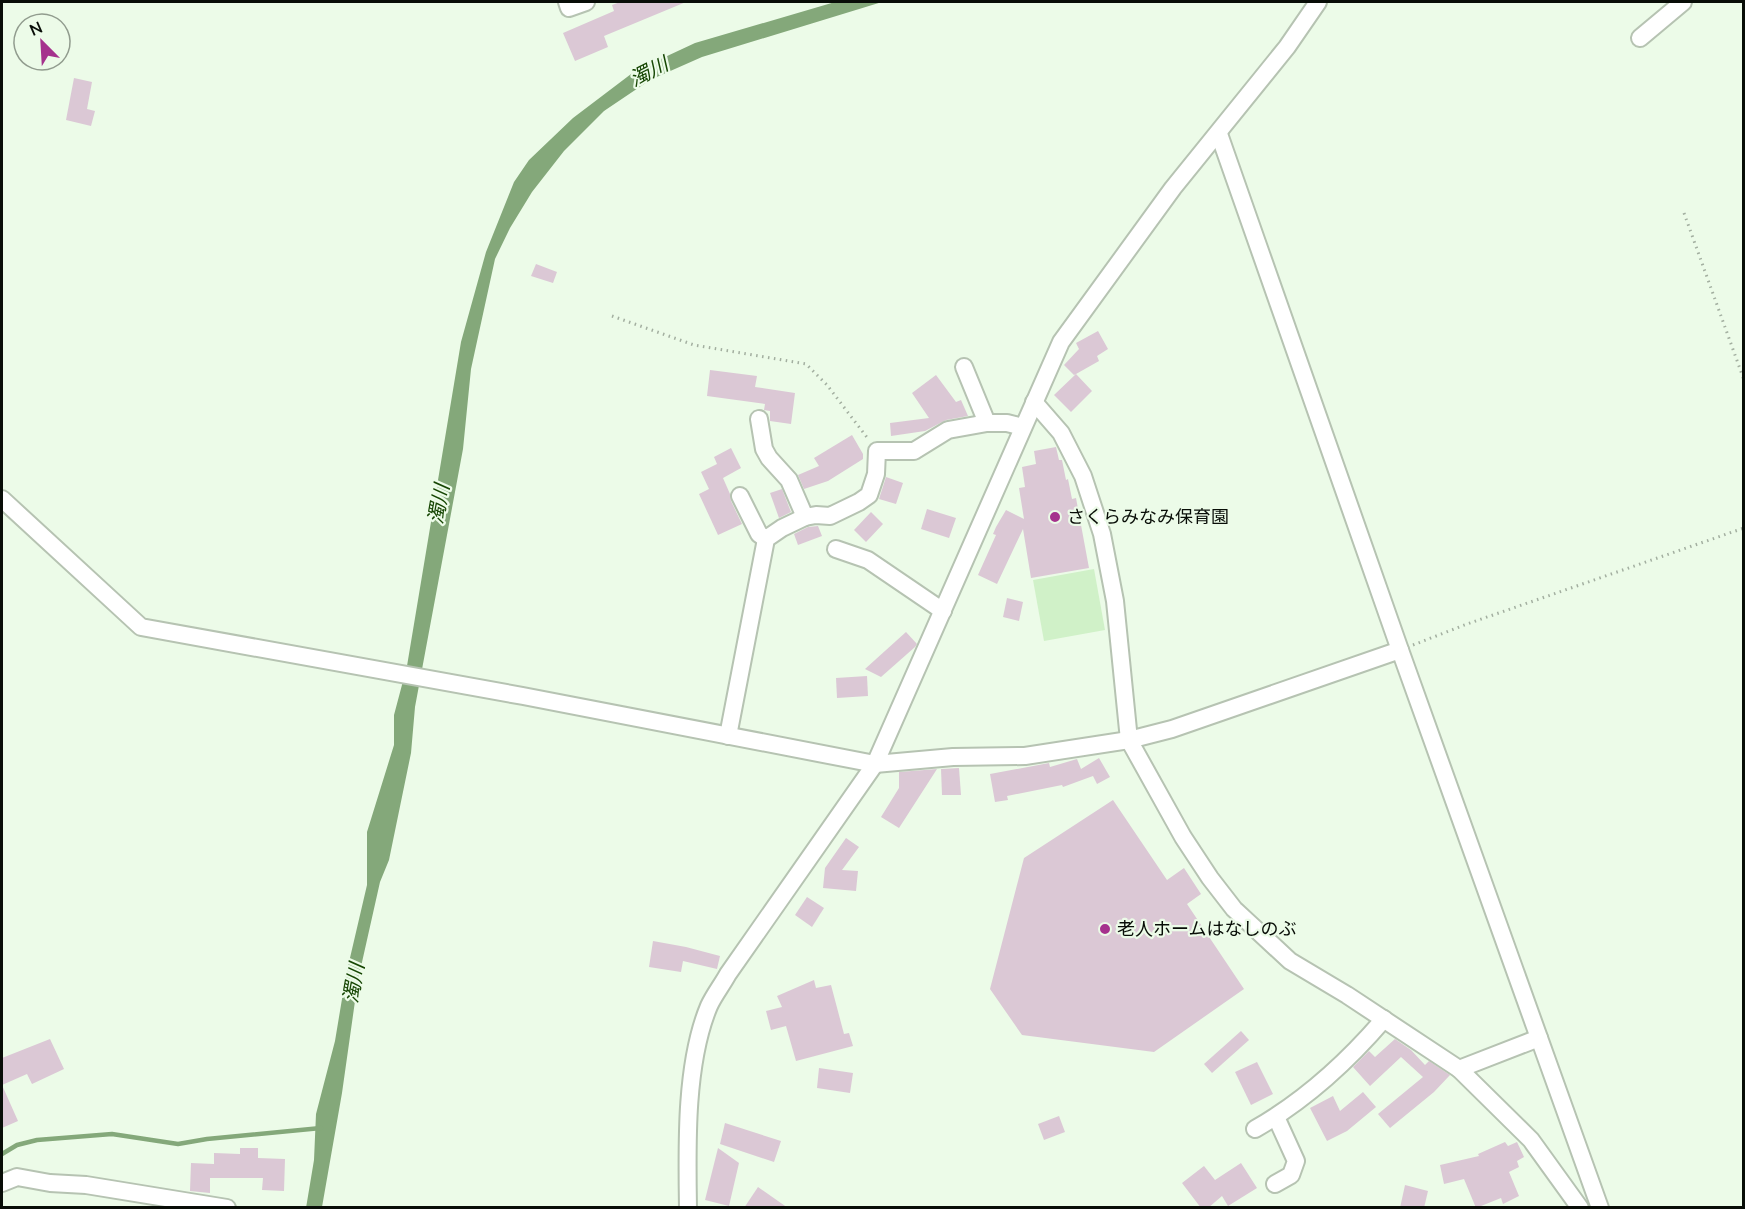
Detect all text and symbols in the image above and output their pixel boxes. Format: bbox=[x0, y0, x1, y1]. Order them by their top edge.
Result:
north arrow bbox=[12, 12, 72, 72]
text: N bbox=[26, 17, 46, 42]
water label: 濁川 bbox=[625, 50, 675, 93]
water label: 濁川 bbox=[422, 480, 456, 526]
place label: さくらみなみ保育園 bbox=[1067, 505, 1229, 529]
marker: さくらみなみ保育園 bbox=[1048, 510, 1062, 524]
place label: 老人ホームはなしのぶ bbox=[1117, 917, 1296, 941]
marker: 老人ホームはなしのぶ bbox=[1098, 922, 1112, 936]
water label: 濁川 bbox=[337, 959, 371, 1005]

